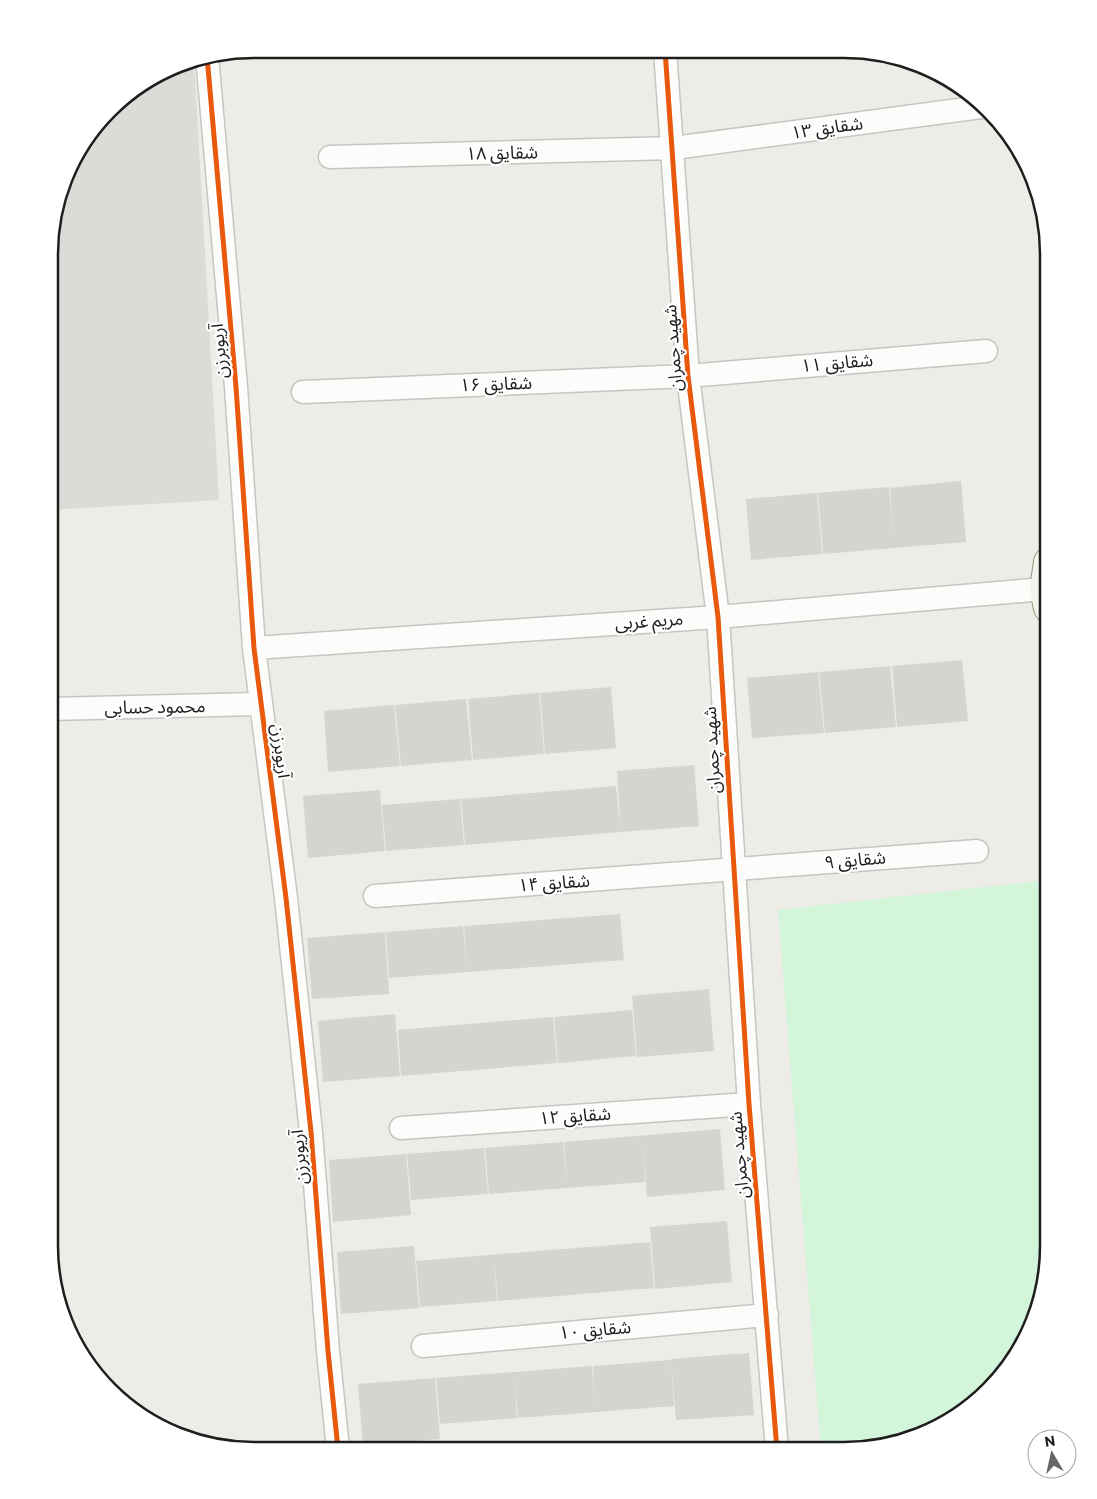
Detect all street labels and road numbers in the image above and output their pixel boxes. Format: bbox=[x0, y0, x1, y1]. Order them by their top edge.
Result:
street label: شقایق ۱۳ bbox=[790, 111, 864, 144]
street label: شقایق ۱۸ bbox=[466, 140, 538, 165]
street label: شهید چمران bbox=[658, 304, 687, 392]
street label: آریوبرزن bbox=[205, 322, 232, 379]
street label: شقایق ۱۱ bbox=[800, 348, 874, 377]
street label: شقایق ۱۶ bbox=[459, 371, 532, 396]
street label: مریم غربی bbox=[614, 607, 684, 636]
street label: محمود حسابی bbox=[104, 694, 206, 719]
street label: شهید چمران bbox=[698, 706, 725, 794]
street label: آریوبرزن bbox=[267, 722, 296, 780]
street label: شقایق ۹ bbox=[823, 845, 887, 874]
street label: شقایق ۱۴ bbox=[517, 869, 591, 896]
street label: شقایق ۱۲ bbox=[538, 1102, 612, 1129]
street label: شهید چمران bbox=[723, 1111, 754, 1200]
street label: آریوبرزن bbox=[285, 1128, 312, 1185]
street label: شقایق ۱۰ bbox=[558, 1315, 632, 1344]

